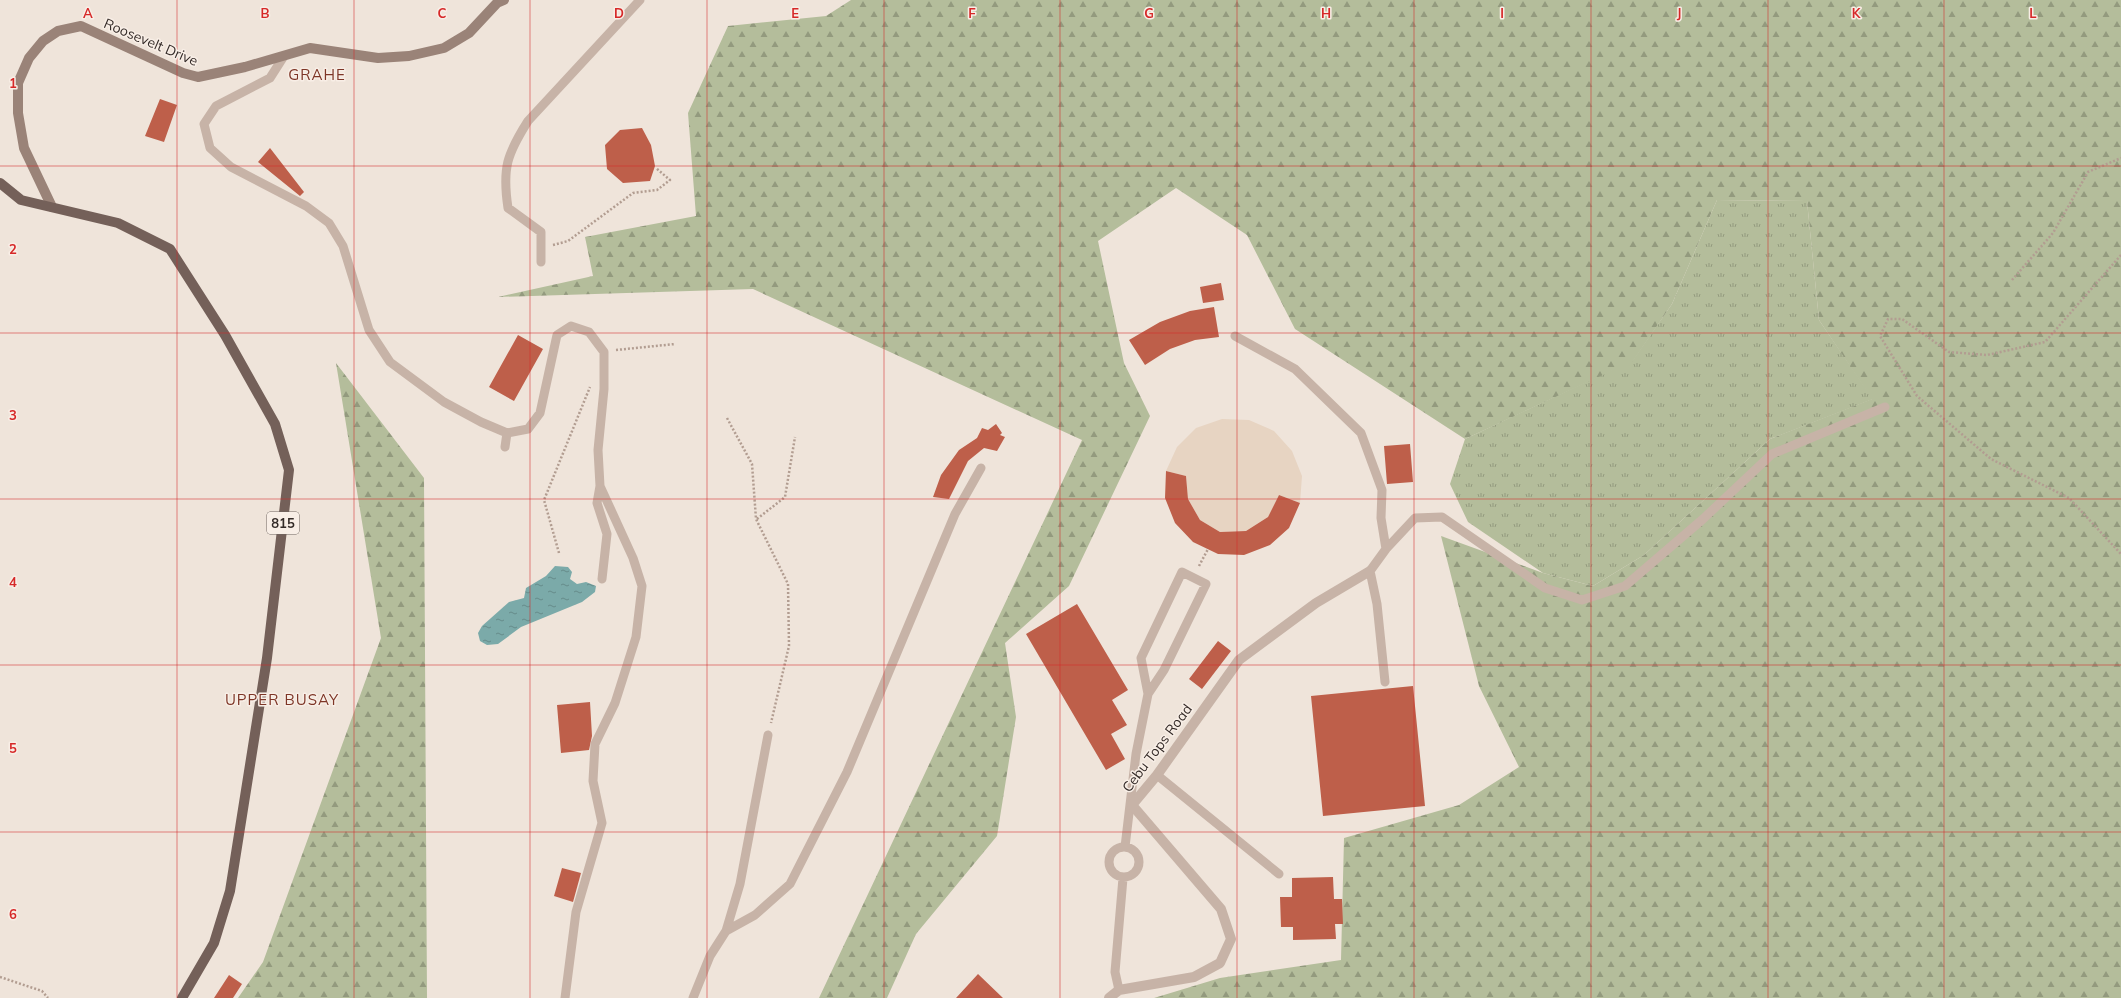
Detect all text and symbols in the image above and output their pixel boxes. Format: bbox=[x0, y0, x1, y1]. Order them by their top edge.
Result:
text: A bbox=[83, 5, 93, 21]
text: B bbox=[261, 5, 270, 21]
text: C bbox=[438, 5, 447, 21]
text: D bbox=[614, 5, 624, 21]
text: E bbox=[791, 5, 799, 21]
text: F bbox=[968, 5, 976, 21]
text: G bbox=[1144, 5, 1154, 21]
text: H bbox=[1321, 5, 1331, 21]
text: I bbox=[1500, 5, 1504, 21]
text: J bbox=[1677, 5, 1681, 21]
text: K bbox=[1852, 5, 1862, 21]
text: L bbox=[2029, 5, 2037, 21]
street label: Roosevelt Drive bbox=[101, 14, 201, 70]
district label: GRAHE bbox=[288, 65, 346, 84]
text: 1 bbox=[9, 75, 17, 91]
text: 2 bbox=[9, 241, 17, 257]
text: 3 bbox=[9, 407, 17, 423]
road number: 815 bbox=[267, 512, 299, 534]
text: 4 bbox=[9, 574, 17, 590]
district label: UPPER BUSAY bbox=[225, 690, 339, 709]
street label: Cebu Tops Road bbox=[1118, 700, 1196, 796]
text: 5 bbox=[9, 740, 17, 756]
text: 6 bbox=[9, 906, 17, 922]

